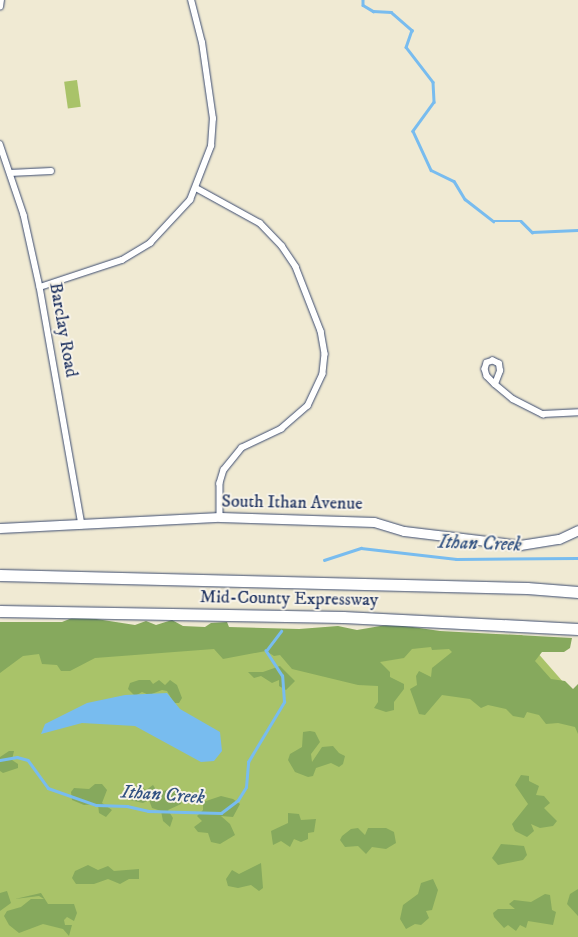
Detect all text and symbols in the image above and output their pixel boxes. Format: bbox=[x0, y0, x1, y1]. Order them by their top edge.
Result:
street label: Barclay Road bbox=[44, 281, 82, 379]
street label: South Ithan Avenue bbox=[221, 491, 363, 515]
water label: Ithan Creek bbox=[438, 531, 522, 557]
street label: Mid-County Expressway bbox=[200, 587, 378, 611]
water label: Ithan Creek bbox=[121, 781, 205, 809]

